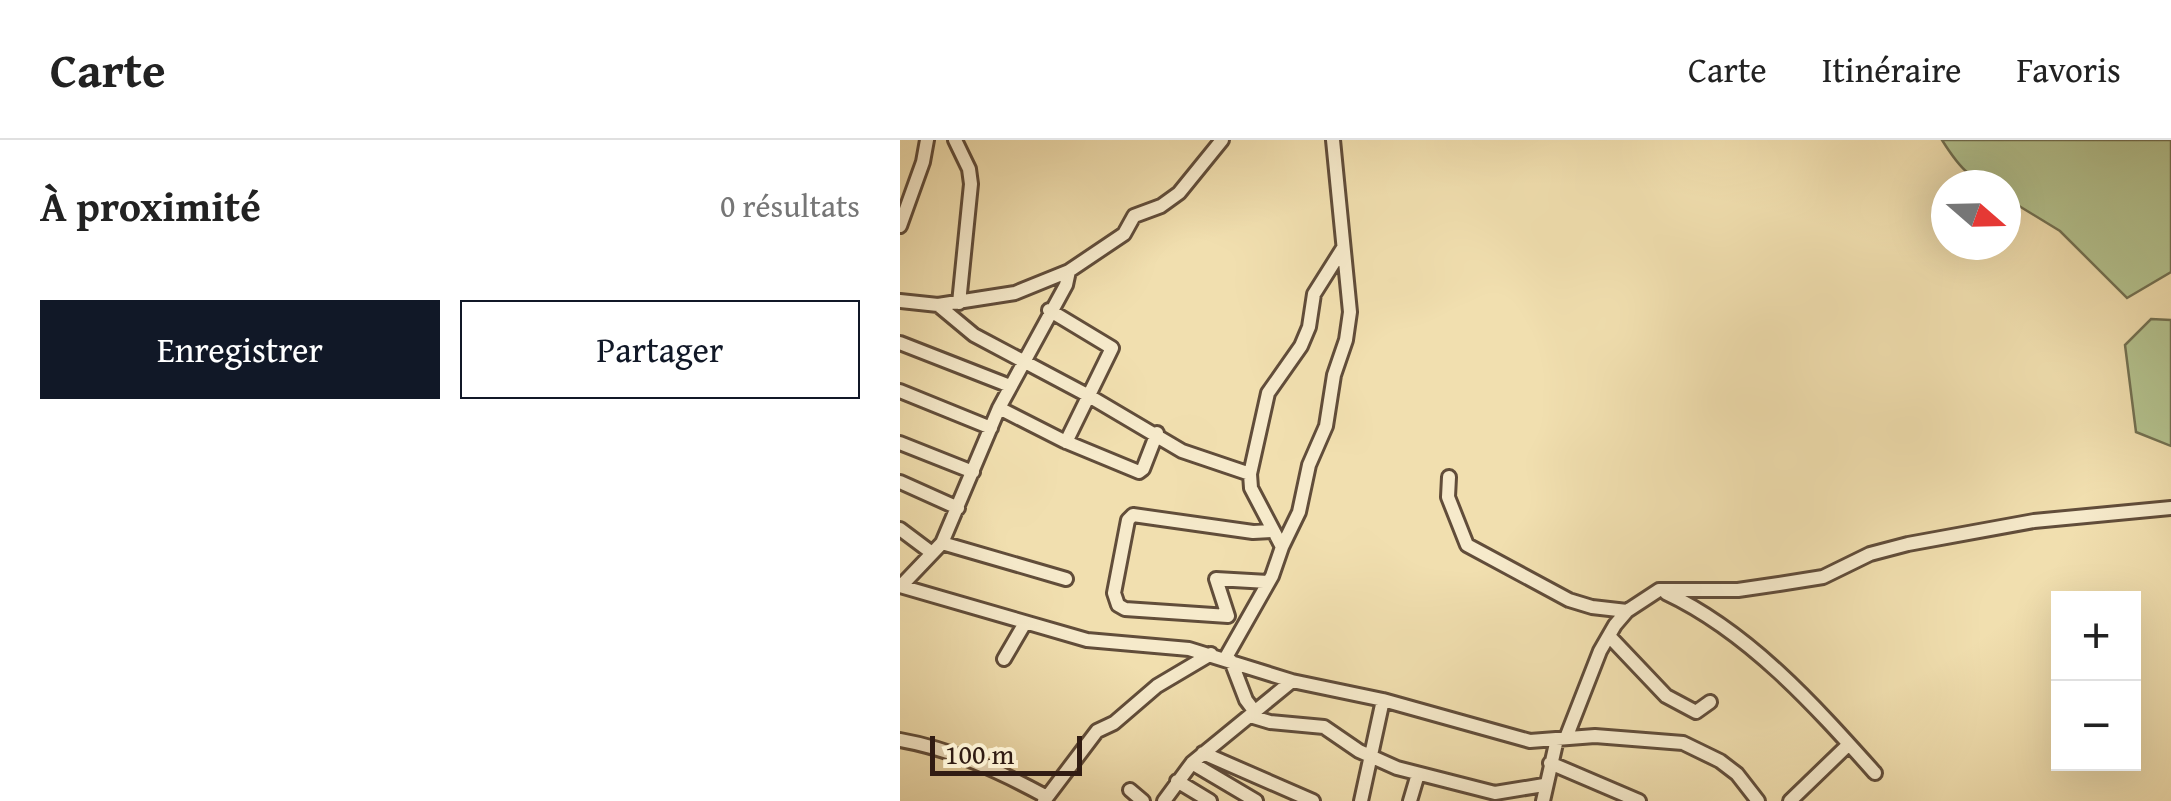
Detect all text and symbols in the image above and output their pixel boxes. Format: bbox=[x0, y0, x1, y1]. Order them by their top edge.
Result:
text: Carte bbox=[50, 34, 166, 105]
text: Carte bbox=[1688, 44, 1767, 95]
text: Itinéraire bbox=[1822, 44, 1962, 95]
text: Favoris bbox=[2017, 44, 2121, 95]
north arrow bbox=[1931, 170, 2021, 260]
text: À proximité bbox=[40, 175, 261, 236]
text: 0 résultats bbox=[720, 182, 860, 229]
button: Enregistrer bbox=[40, 300, 440, 399]
button: Partager bbox=[460, 300, 860, 399]
map controls bbox=[2051, 591, 2141, 771]
button: + bbox=[2051, 591, 2141, 681]
button: − bbox=[2051, 681, 2141, 771]
scale bar bbox=[930, 731, 1082, 776]
text: 100 m bbox=[945, 733, 1014, 774]

